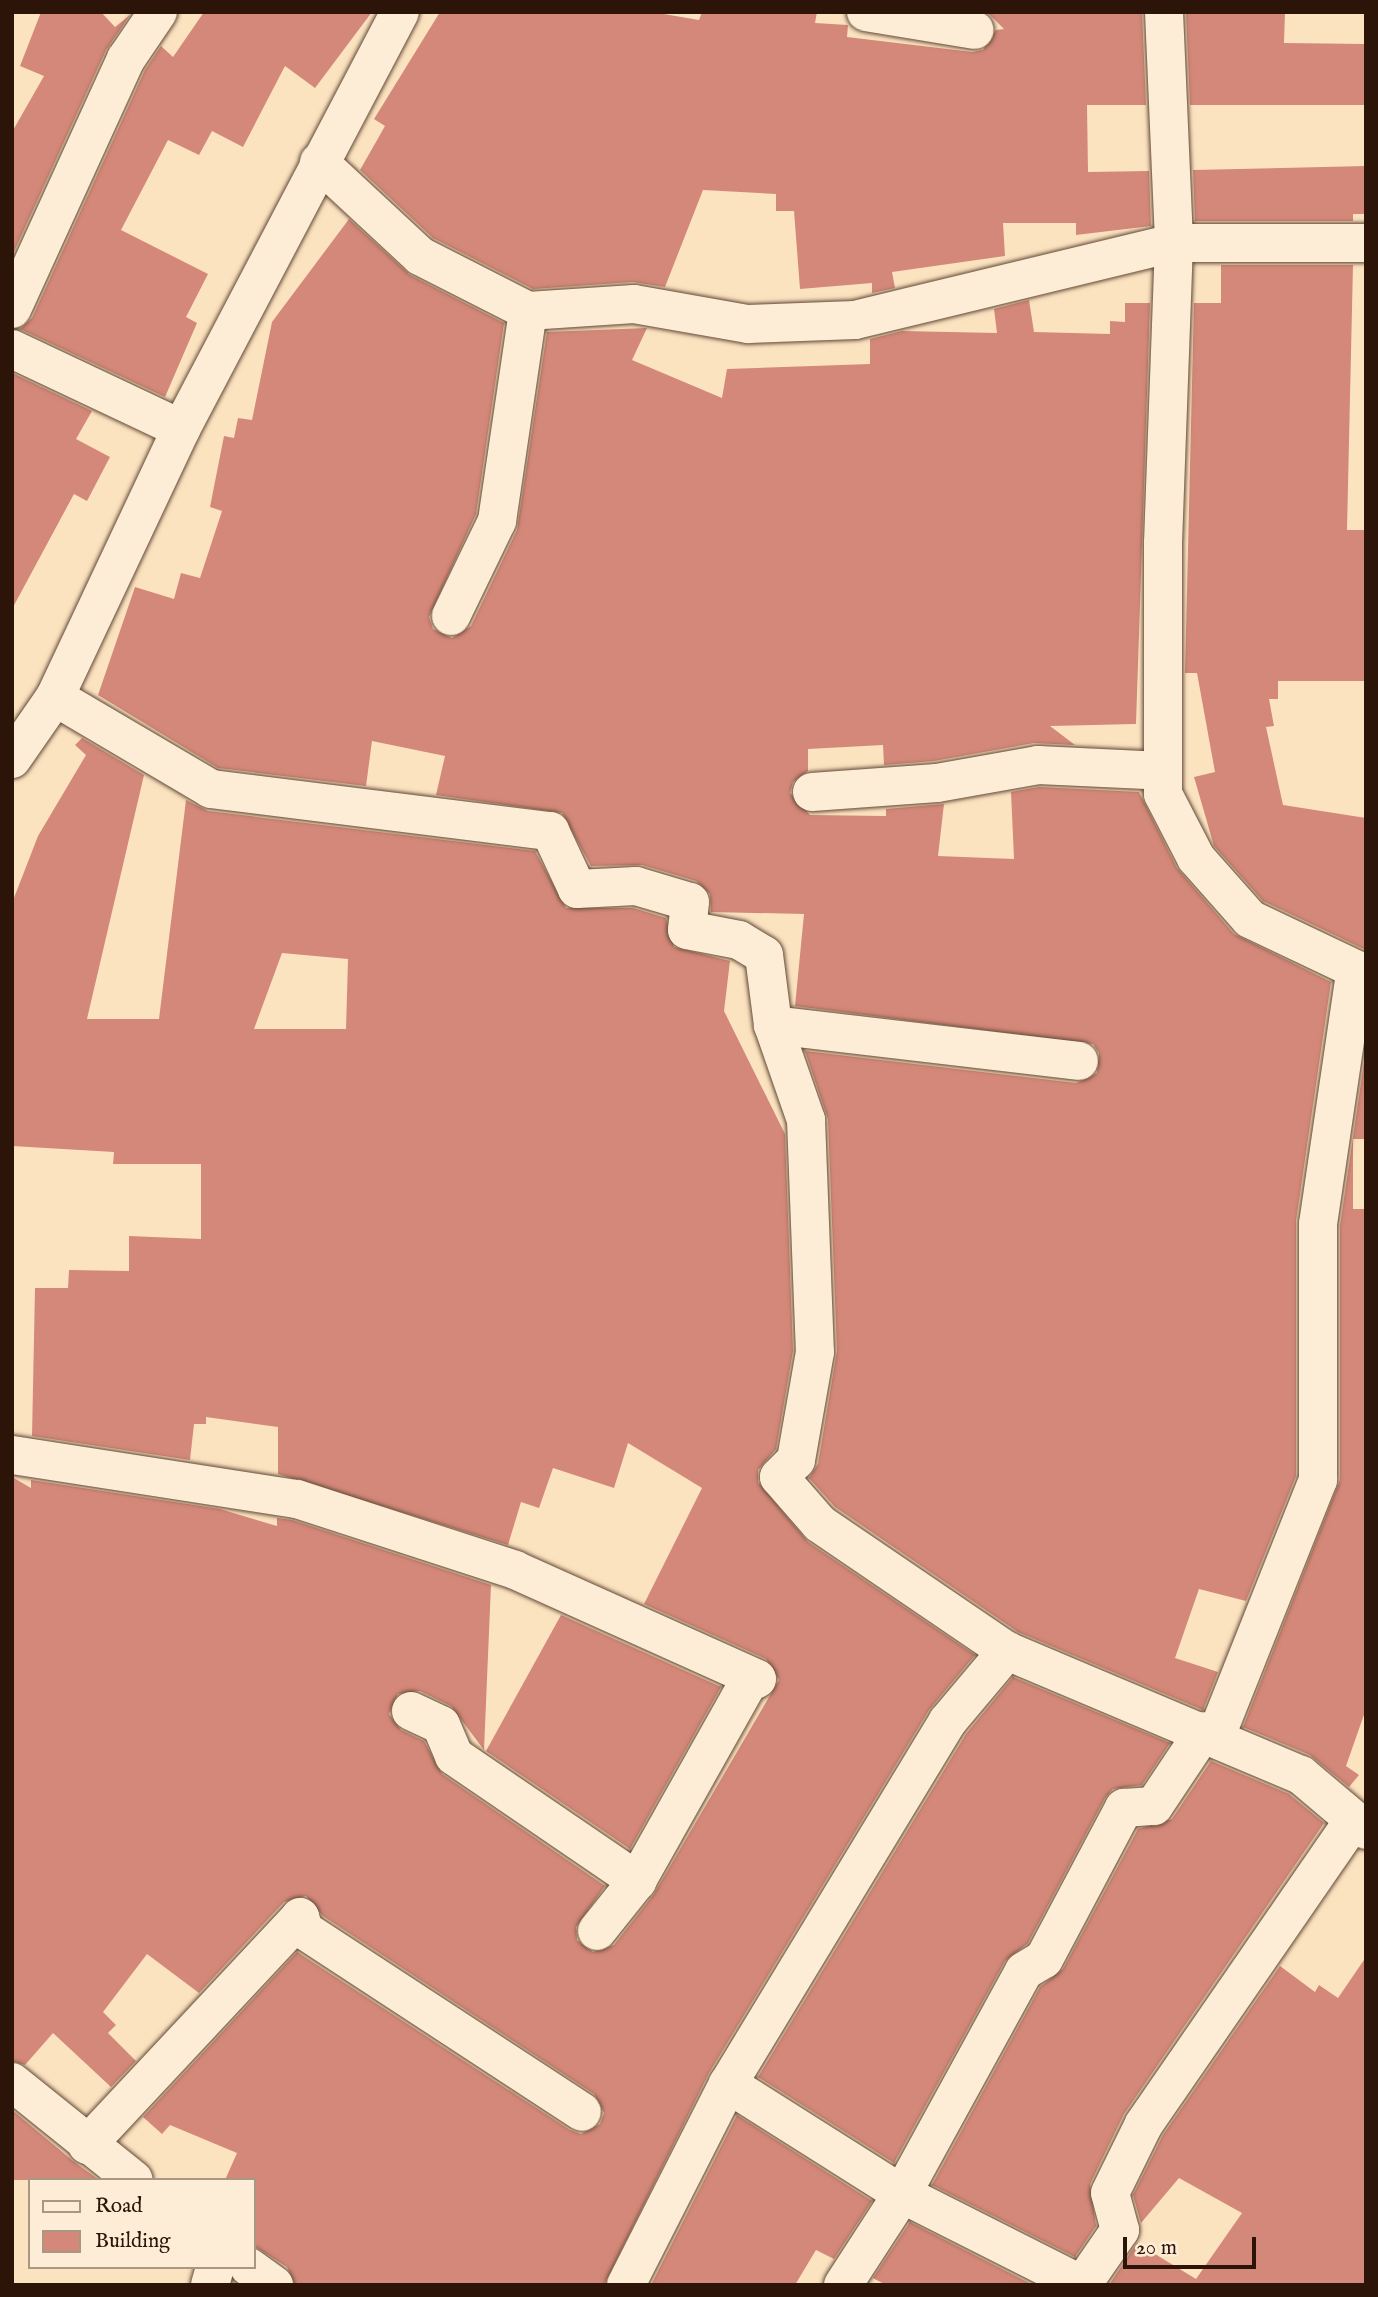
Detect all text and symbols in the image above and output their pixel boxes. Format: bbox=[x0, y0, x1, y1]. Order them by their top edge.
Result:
legend bbox=[28, 2178, 256, 2269]
text: Road bbox=[95, 2193, 142, 2220]
scale bar bbox=[1126, 2224, 1259, 2268]
text: Building bbox=[95, 2228, 170, 2255]
text: 20 m bbox=[1136, 2235, 1177, 2262]

